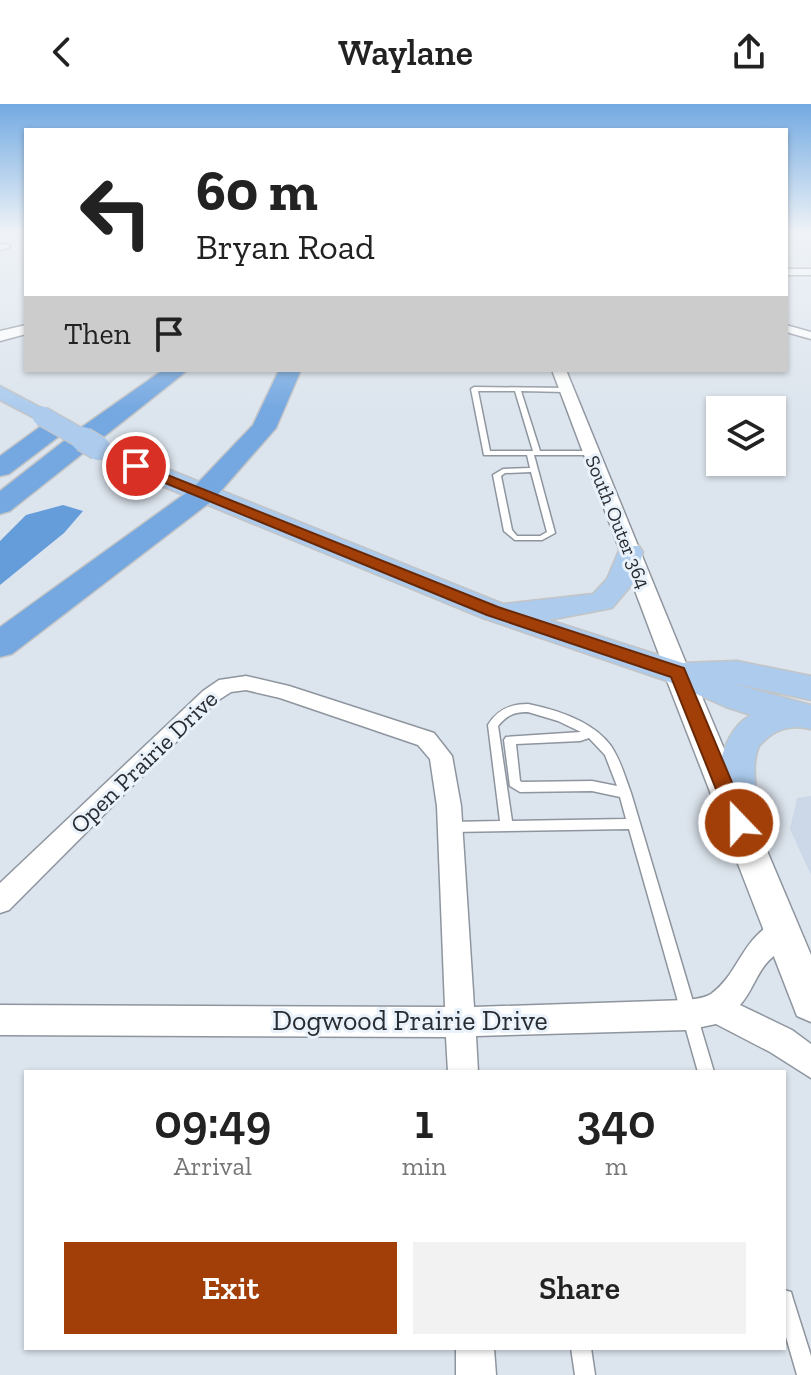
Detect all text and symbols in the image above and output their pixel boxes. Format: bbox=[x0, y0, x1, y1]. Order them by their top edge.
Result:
icon: back bbox=[40, 30, 84, 74]
icon: share bbox=[727, 30, 771, 74]
text: Waylane bbox=[338, 31, 473, 74]
text: 60 m bbox=[196, 157, 318, 224]
icon: left bbox=[64, 160, 168, 264]
text: Bryan Road bbox=[196, 225, 375, 268]
icon: arrive bbox=[147, 312, 191, 356]
text: Then bbox=[64, 316, 131, 352]
map controls bbox=[706, 396, 786, 476]
button: layers bbox=[706, 396, 786, 476]
pin bbox=[102, 432, 170, 500]
icon: arrive bbox=[114, 444, 158, 488]
street label: South Outer 364 bbox=[580, 452, 656, 592]
street label: Open Prairie Drive bbox=[64, 684, 223, 839]
position arrow bbox=[697, 781, 781, 865]
street label: Dogwood Prairie Drive bbox=[272, 1004, 548, 1037]
text: 09:49 bbox=[154, 1093, 271, 1150]
text: 1 bbox=[414, 1093, 434, 1150]
text: 340 bbox=[577, 1093, 656, 1150]
text: Arrival bbox=[174, 1150, 252, 1182]
text: min bbox=[402, 1150, 446, 1182]
text: m bbox=[605, 1150, 627, 1182]
button: Exit bbox=[64, 1242, 397, 1334]
button: Share bbox=[413, 1242, 746, 1334]

